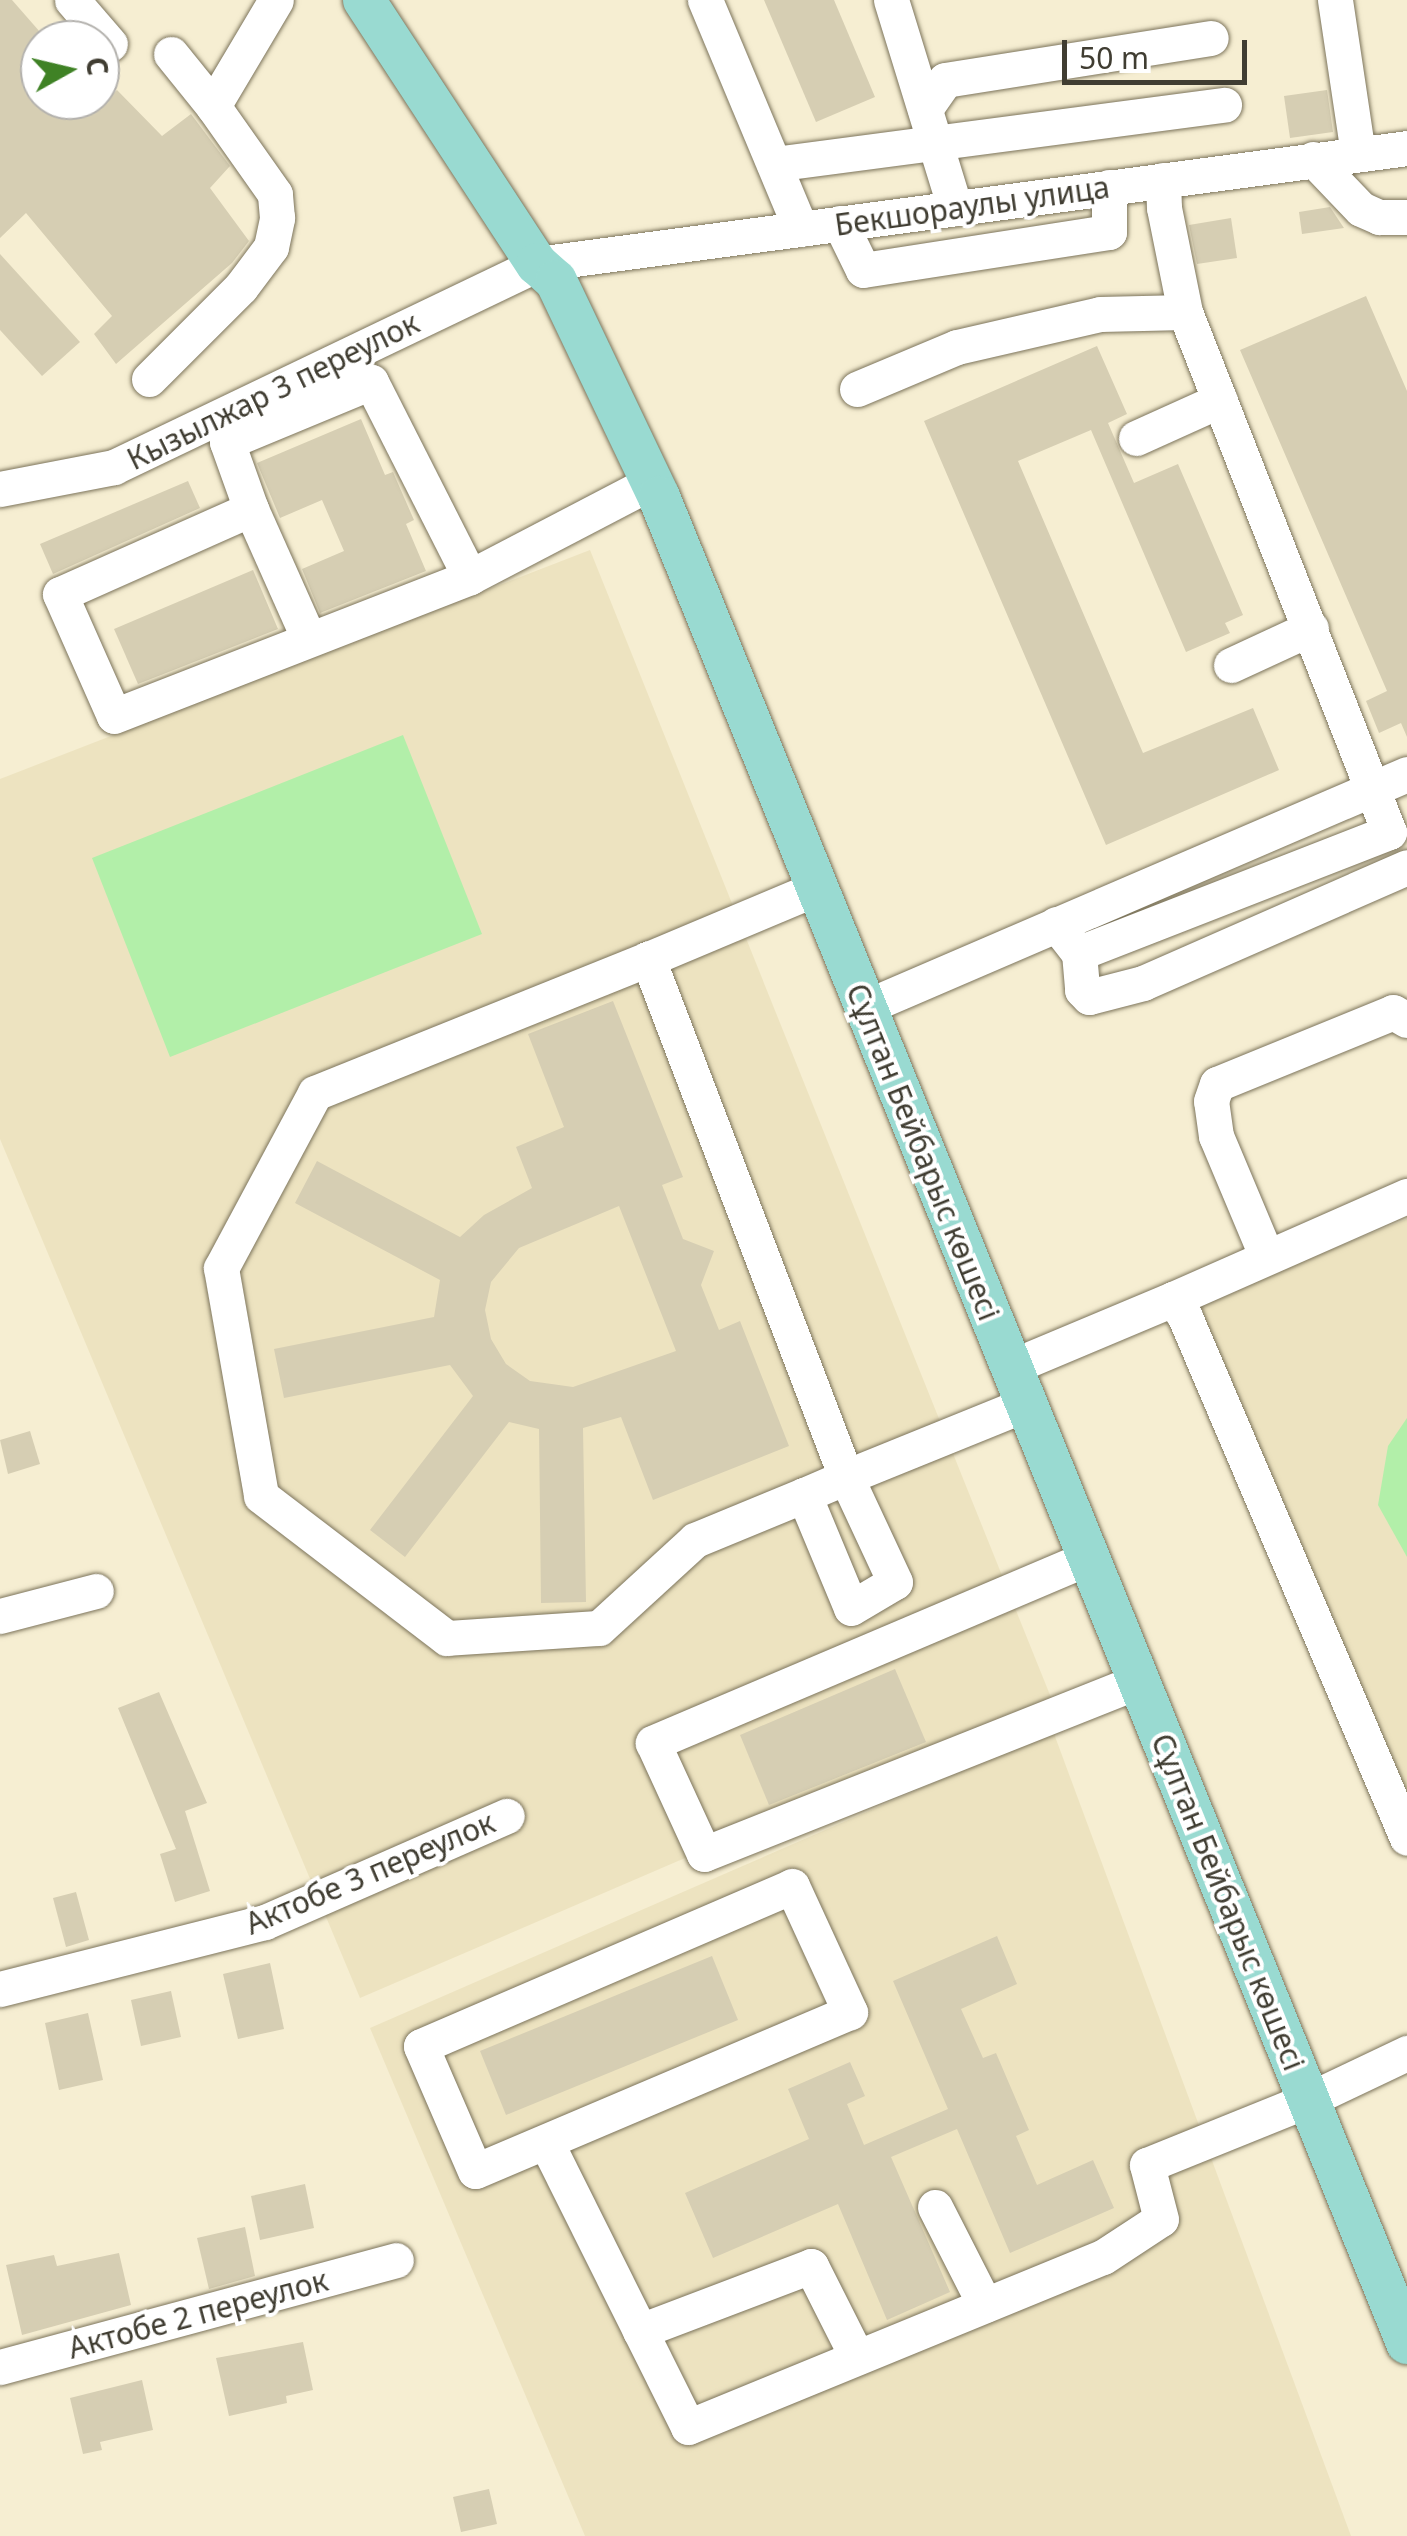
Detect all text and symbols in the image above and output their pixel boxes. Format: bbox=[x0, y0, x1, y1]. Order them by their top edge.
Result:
north arrow bbox=[20, 20, 120, 120]
scale bar bbox=[1067, 20, 1252, 82]
text: 50 m bbox=[1079, 37, 1149, 78]
text: С bbox=[78, 55, 118, 78]
street label: Бекшораулы улица bbox=[832, 169, 1112, 243]
street label: Кызылжар 3 переулок bbox=[121, 305, 425, 477]
street label: Сұлтан Бейбарыс көшесі bbox=[839, 978, 1007, 1326]
street label: Сұлтан Бейбарыс көшесі bbox=[1144, 1728, 1312, 2076]
street label: Актобе 3 переулок bbox=[240, 1804, 500, 1942]
street label: Актобе 2 переулок bbox=[64, 2262, 332, 2366]

